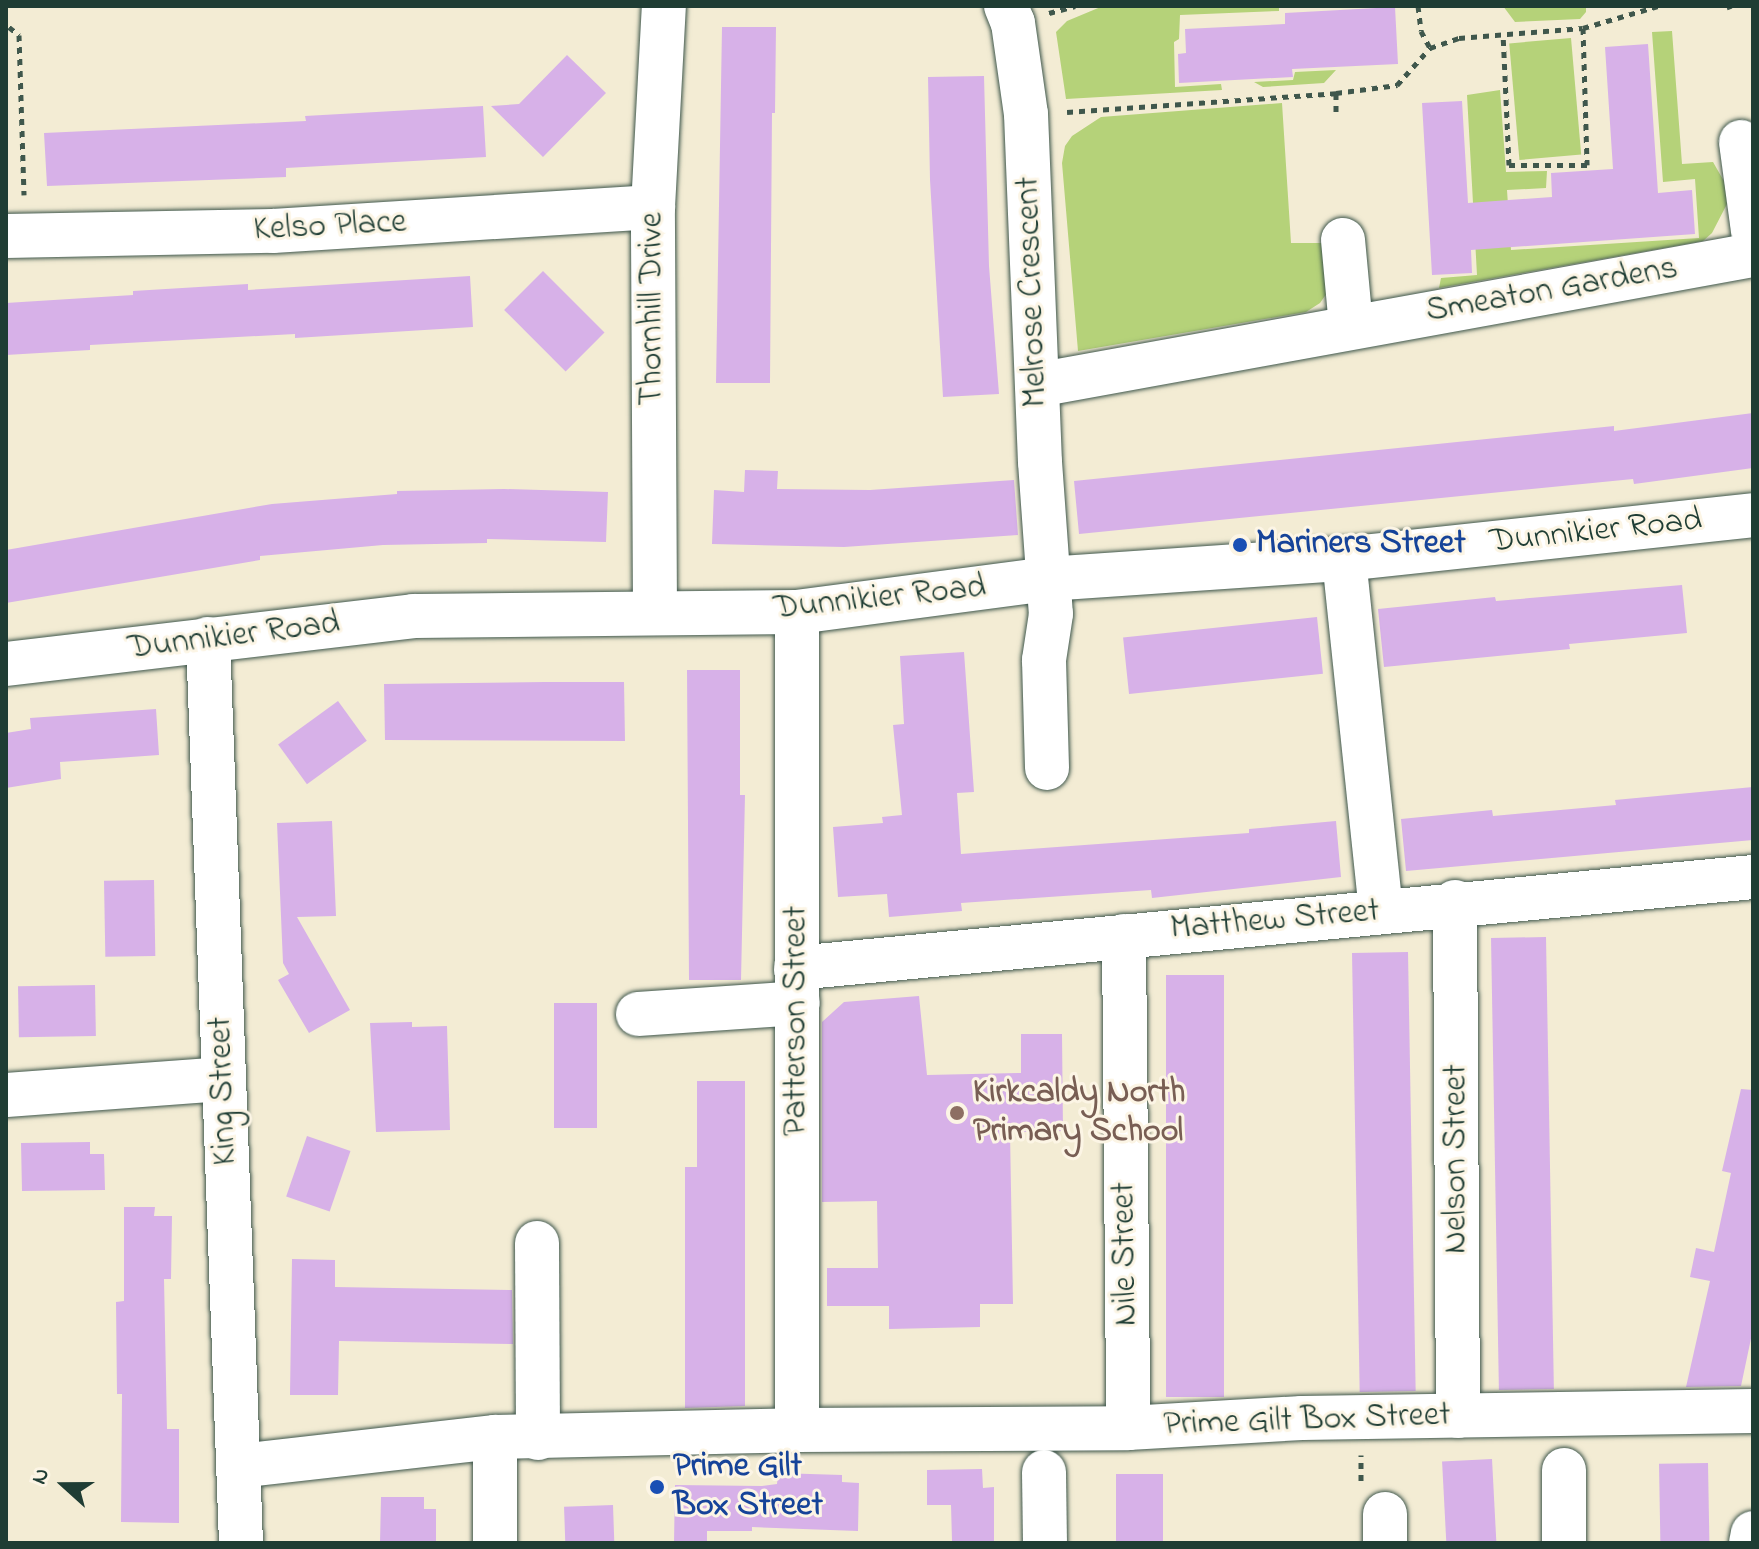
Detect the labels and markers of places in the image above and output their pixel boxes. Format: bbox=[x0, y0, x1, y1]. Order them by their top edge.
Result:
place label: Mariners Street bbox=[1256, 525, 1466, 565]
marker: Mariners Street bbox=[1231, 536, 1249, 554]
place label: Kirkcaldy North Primary School bbox=[973, 1073, 1185, 1152]
marker: Kirkcaldy North Primary School bbox=[948, 1104, 966, 1122]
place label: Prime Gilt Box Street bbox=[673, 1447, 823, 1526]
marker: Prime Gilt Box Street bbox=[648, 1478, 666, 1496]

